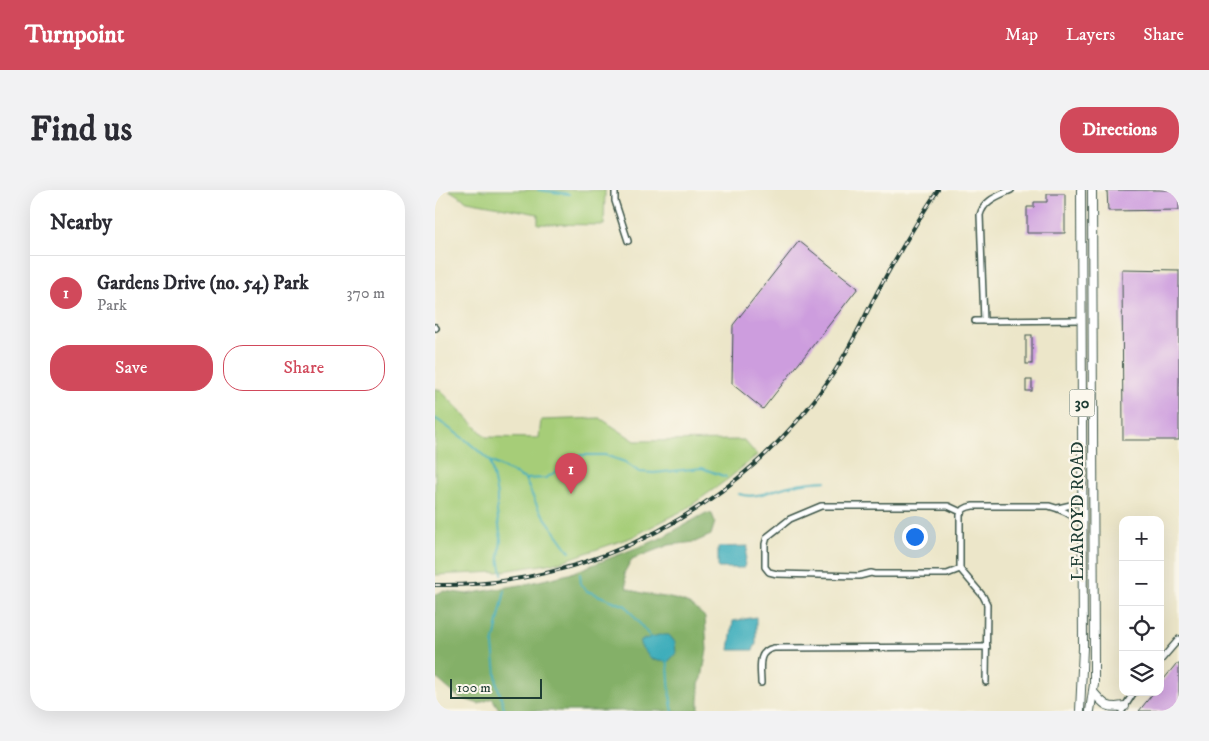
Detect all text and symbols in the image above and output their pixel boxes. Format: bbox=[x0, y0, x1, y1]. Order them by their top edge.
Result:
text: Turnpoint bbox=[25, 20, 124, 50]
text: Map bbox=[1005, 24, 1038, 46]
text: Layers bbox=[1066, 24, 1115, 46]
text: Share bbox=[1143, 24, 1184, 46]
button: Directions bbox=[1060, 107, 1179, 153]
text: Find us bbox=[30, 108, 132, 152]
text: Nearby bbox=[50, 210, 112, 236]
text: Gardens Drive (no. 54) Park bbox=[97, 272, 309, 295]
text: 1 bbox=[63, 283, 69, 303]
text: 370 m bbox=[347, 283, 385, 303]
text: Park bbox=[97, 295, 127, 315]
button: Save bbox=[50, 345, 213, 391]
button: Share bbox=[223, 345, 385, 391]
road number: 30 bbox=[1069, 390, 1095, 417]
street label: LEAROYD ROAD bbox=[1067, 441, 1089, 581]
pin: 1 bbox=[555, 453, 587, 494]
map controls bbox=[1119, 516, 1164, 696]
button: + bbox=[1119, 516, 1164, 561]
your location bbox=[902, 524, 928, 550]
button: − bbox=[1119, 561, 1164, 606]
button: locate bbox=[1119, 606, 1164, 651]
button: layers bbox=[1119, 651, 1164, 696]
scale bar bbox=[450, 676, 543, 699]
text: 100 m bbox=[457, 679, 491, 697]

